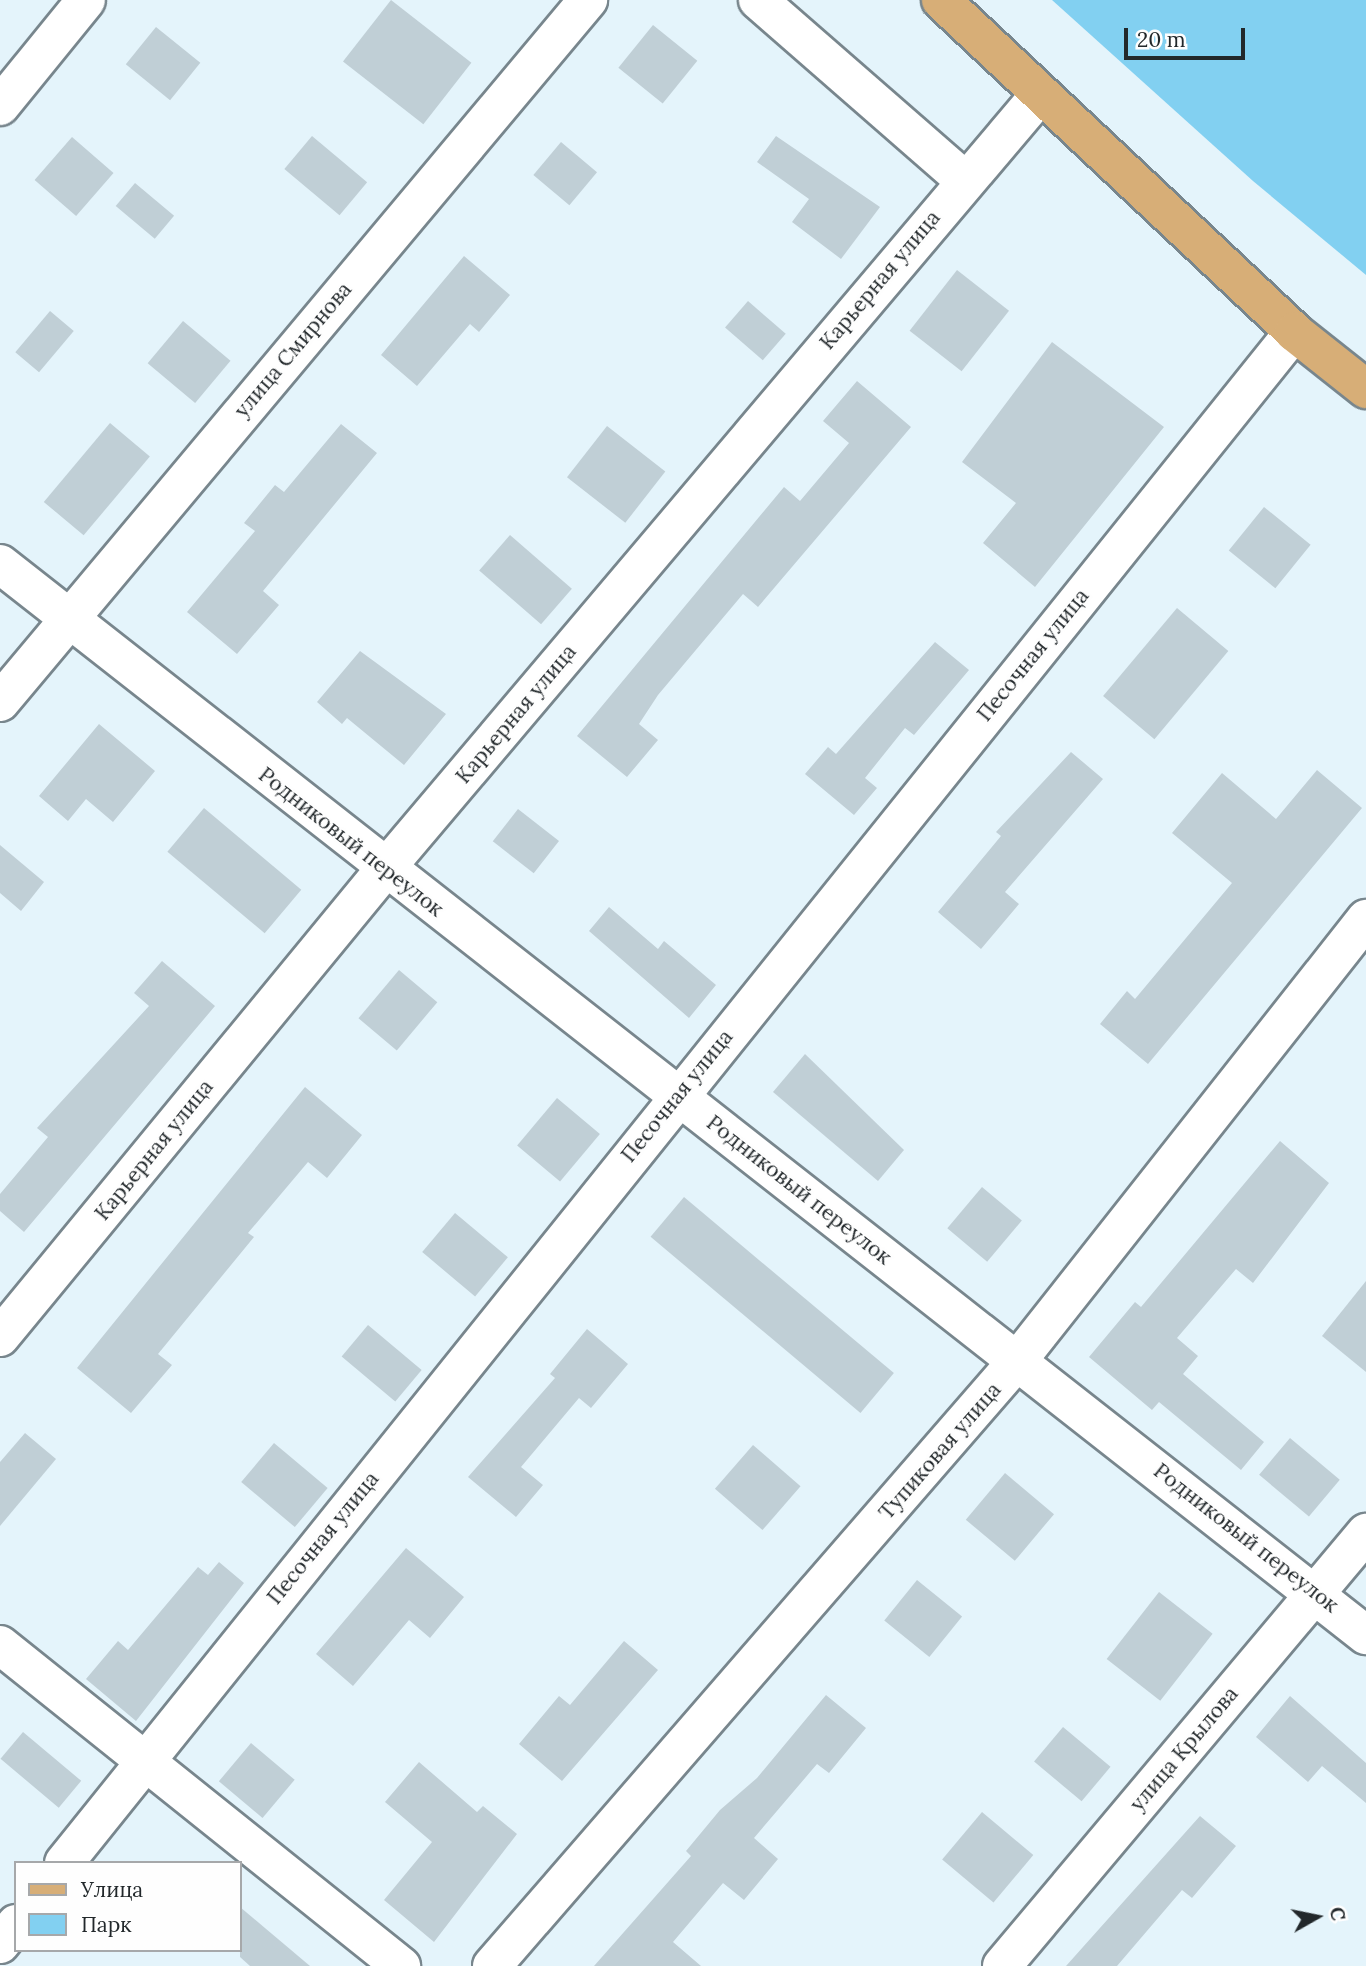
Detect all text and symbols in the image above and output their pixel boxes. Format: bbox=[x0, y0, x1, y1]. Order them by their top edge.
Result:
scale bar bbox=[1128, 14, 1249, 58]
text: 20 m bbox=[1137, 26, 1186, 53]
street label: Карьерная улица bbox=[815, 205, 945, 355]
street label: улица Смирнова bbox=[229, 277, 357, 423]
street label: Песочная улица bbox=[972, 584, 1094, 726]
street label: Карьерная улица bbox=[451, 639, 581, 789]
street label: Родниковый переулок bbox=[254, 762, 448, 922]
street label: Песочная улица bbox=[616, 1025, 738, 1167]
street label: Карьерная улица bbox=[90, 1075, 218, 1225]
street label: Родниковый переулок bbox=[702, 1110, 896, 1270]
street label: Тупиковая улица bbox=[874, 1377, 1006, 1525]
street label: Родниковый переулок bbox=[1149, 1458, 1343, 1618]
street label: Песочная улица bbox=[262, 1467, 384, 1609]
street label: улица Крылова bbox=[1125, 1682, 1243, 1816]
legend bbox=[14, 1861, 242, 1952]
text: Улица bbox=[81, 1876, 143, 1903]
north arrow bbox=[1282, 1882, 1352, 1952]
text: С bbox=[1325, 1905, 1351, 1922]
text: Парк bbox=[81, 1911, 131, 1938]

